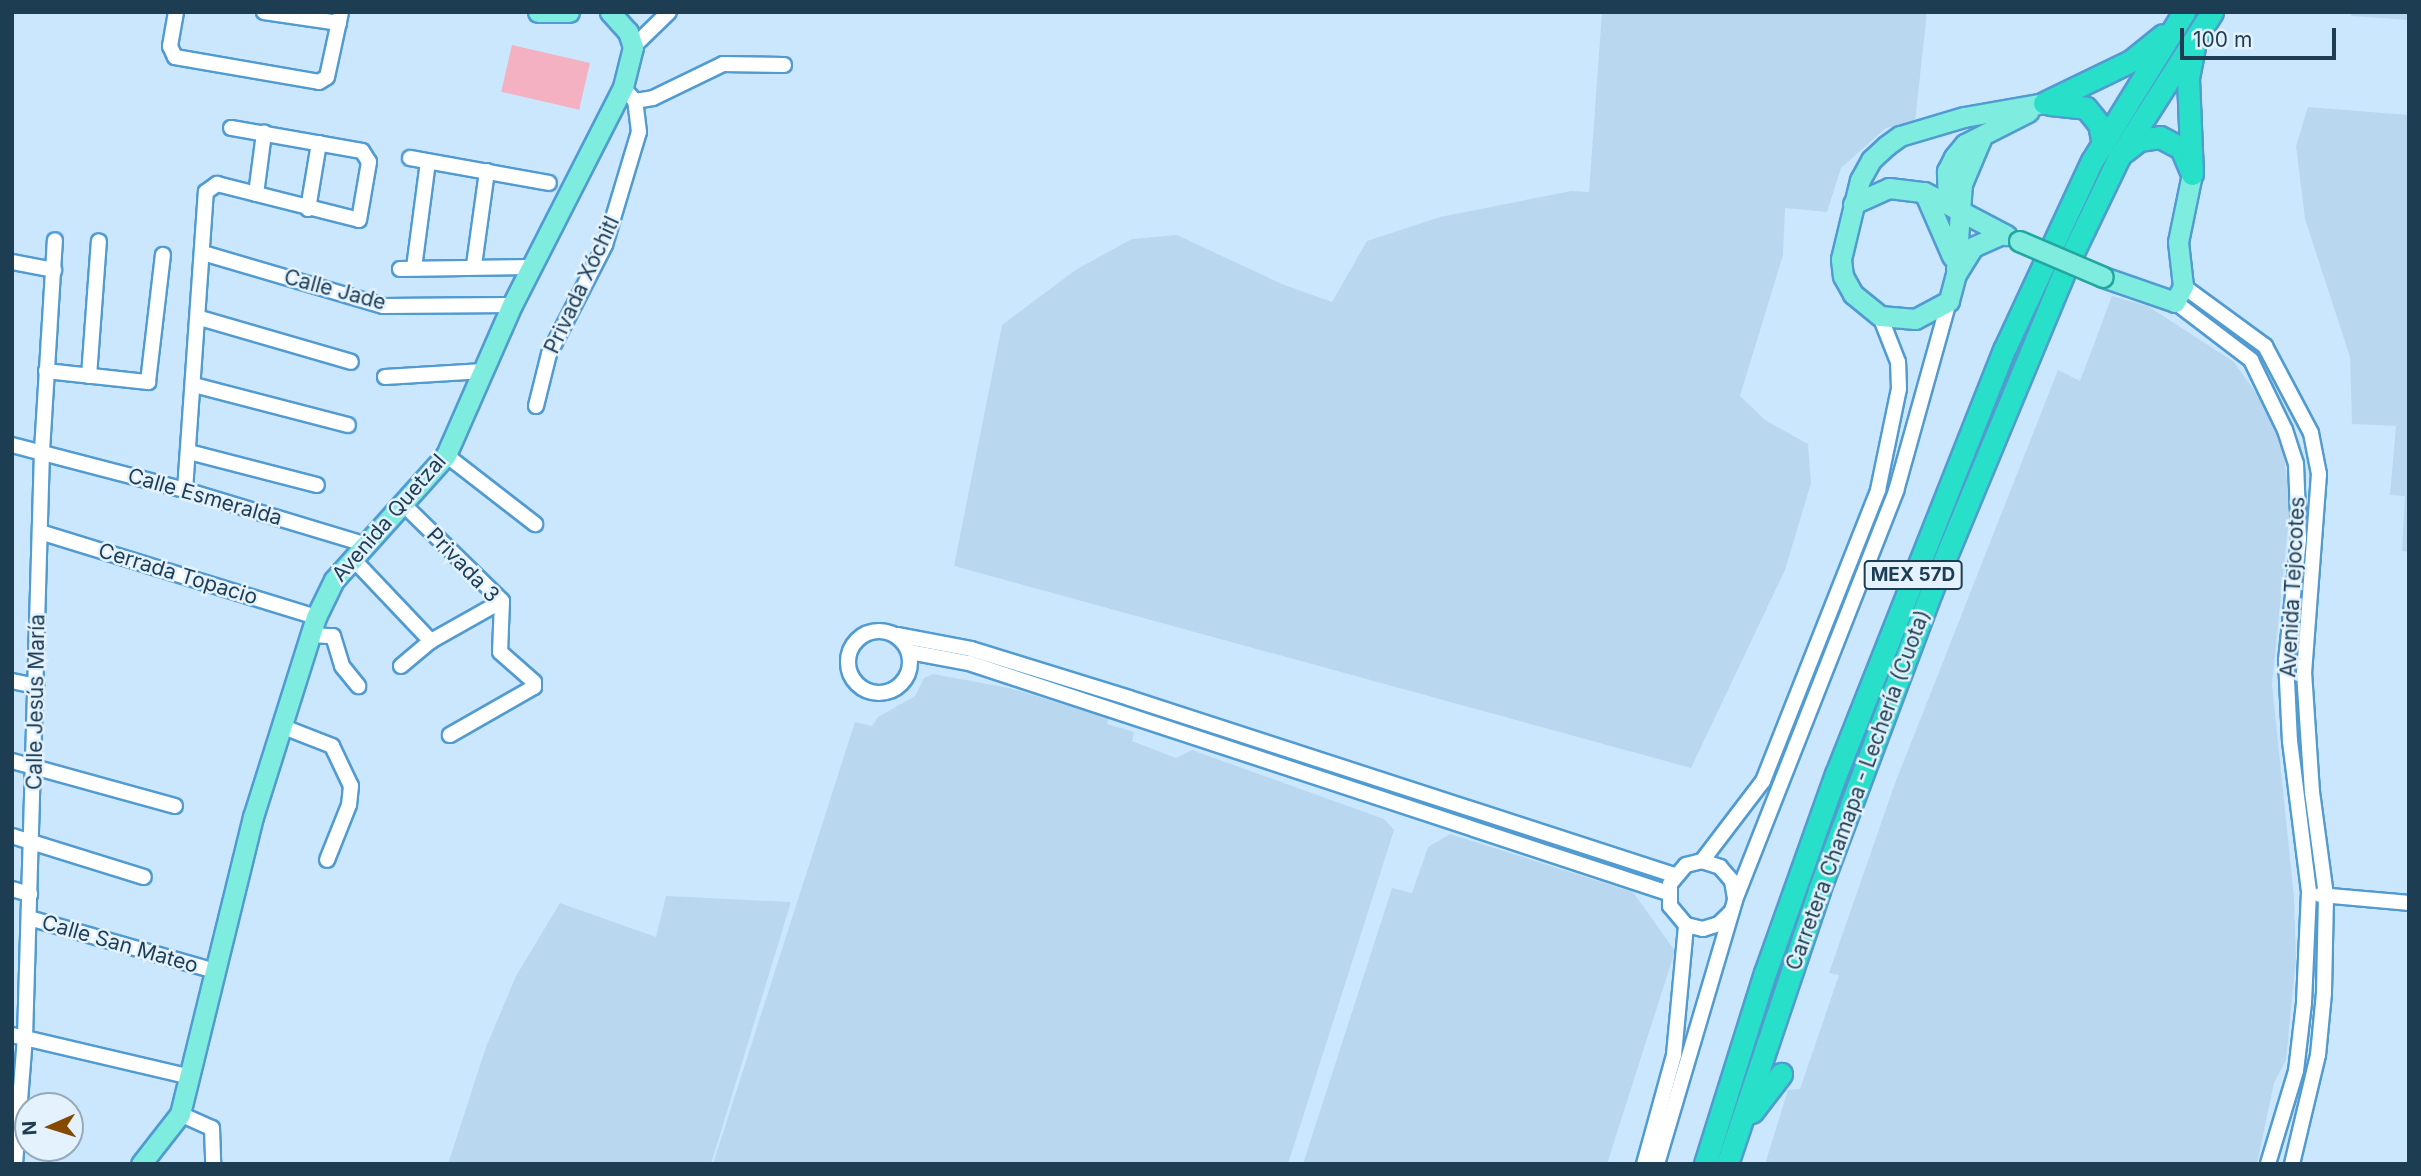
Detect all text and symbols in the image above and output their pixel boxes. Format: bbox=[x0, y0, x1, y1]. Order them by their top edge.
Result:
scale bar bbox=[2183, 14, 2339, 58]
text: 100 m bbox=[2193, 27, 2252, 52]
street label: Privada Xóchitl bbox=[539, 212, 625, 358]
street label: Calle Jade bbox=[281, 264, 389, 316]
street label: Avenida Quetzal bbox=[327, 449, 451, 587]
street label: Calle Esmeralda bbox=[125, 463, 285, 531]
street label: Avenida Tejocotes bbox=[2276, 496, 2310, 678]
street label: Privada 3 bbox=[421, 523, 505, 607]
street label: Cerrada Topacio bbox=[95, 538, 261, 610]
road number: MEX 57D bbox=[1862, 560, 1964, 590]
street label: Carretera Chamapa - Lechería (Cuota) bbox=[1781, 606, 1935, 974]
street label: Calle Jesús María bbox=[22, 614, 50, 790]
street label: Calle San Mateo bbox=[39, 910, 201, 978]
north arrow bbox=[14, 1092, 84, 1162]
text: N bbox=[18, 1120, 41, 1136]

